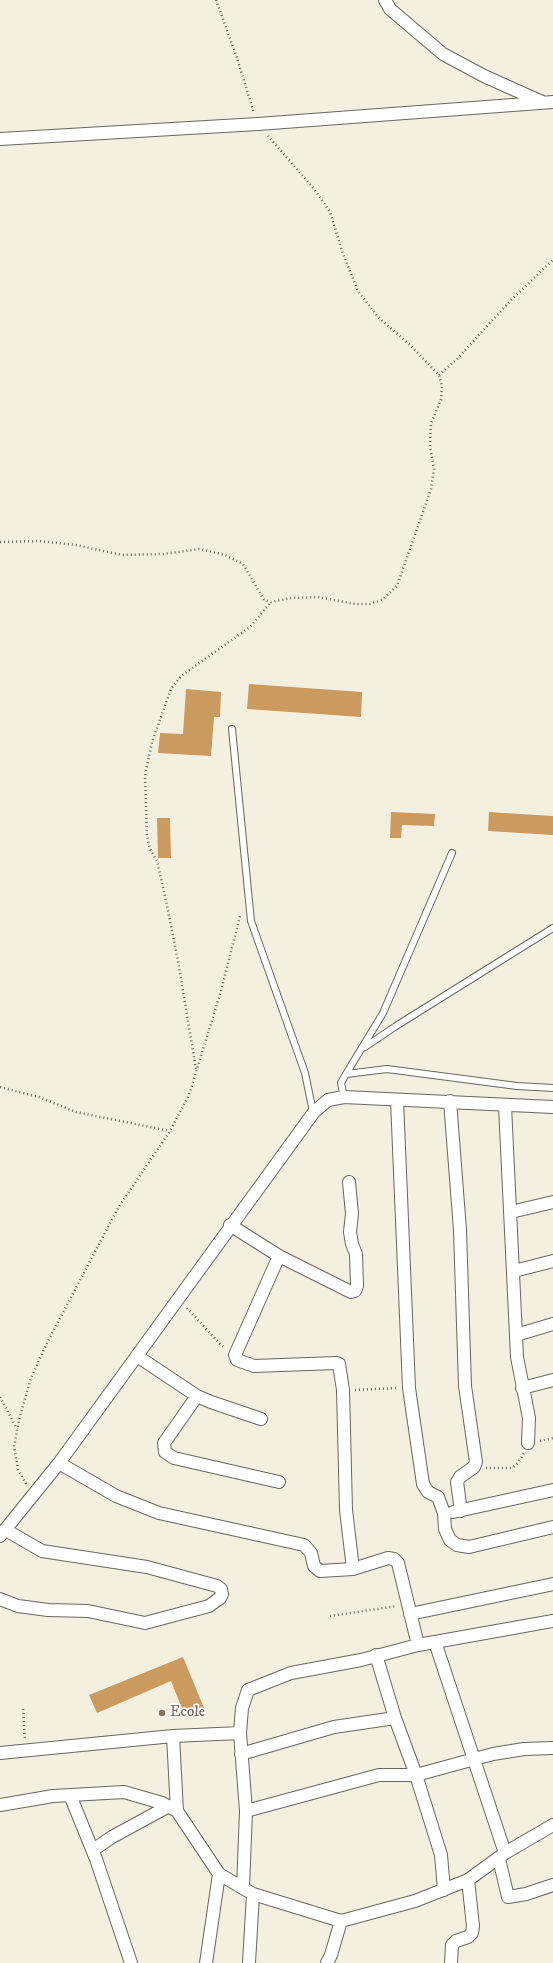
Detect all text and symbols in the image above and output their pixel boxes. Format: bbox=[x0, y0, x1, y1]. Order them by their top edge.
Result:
place label: Ecole bbox=[170, 1704, 205, 1722]
marker: Ecole bbox=[157, 1708, 167, 1718]

